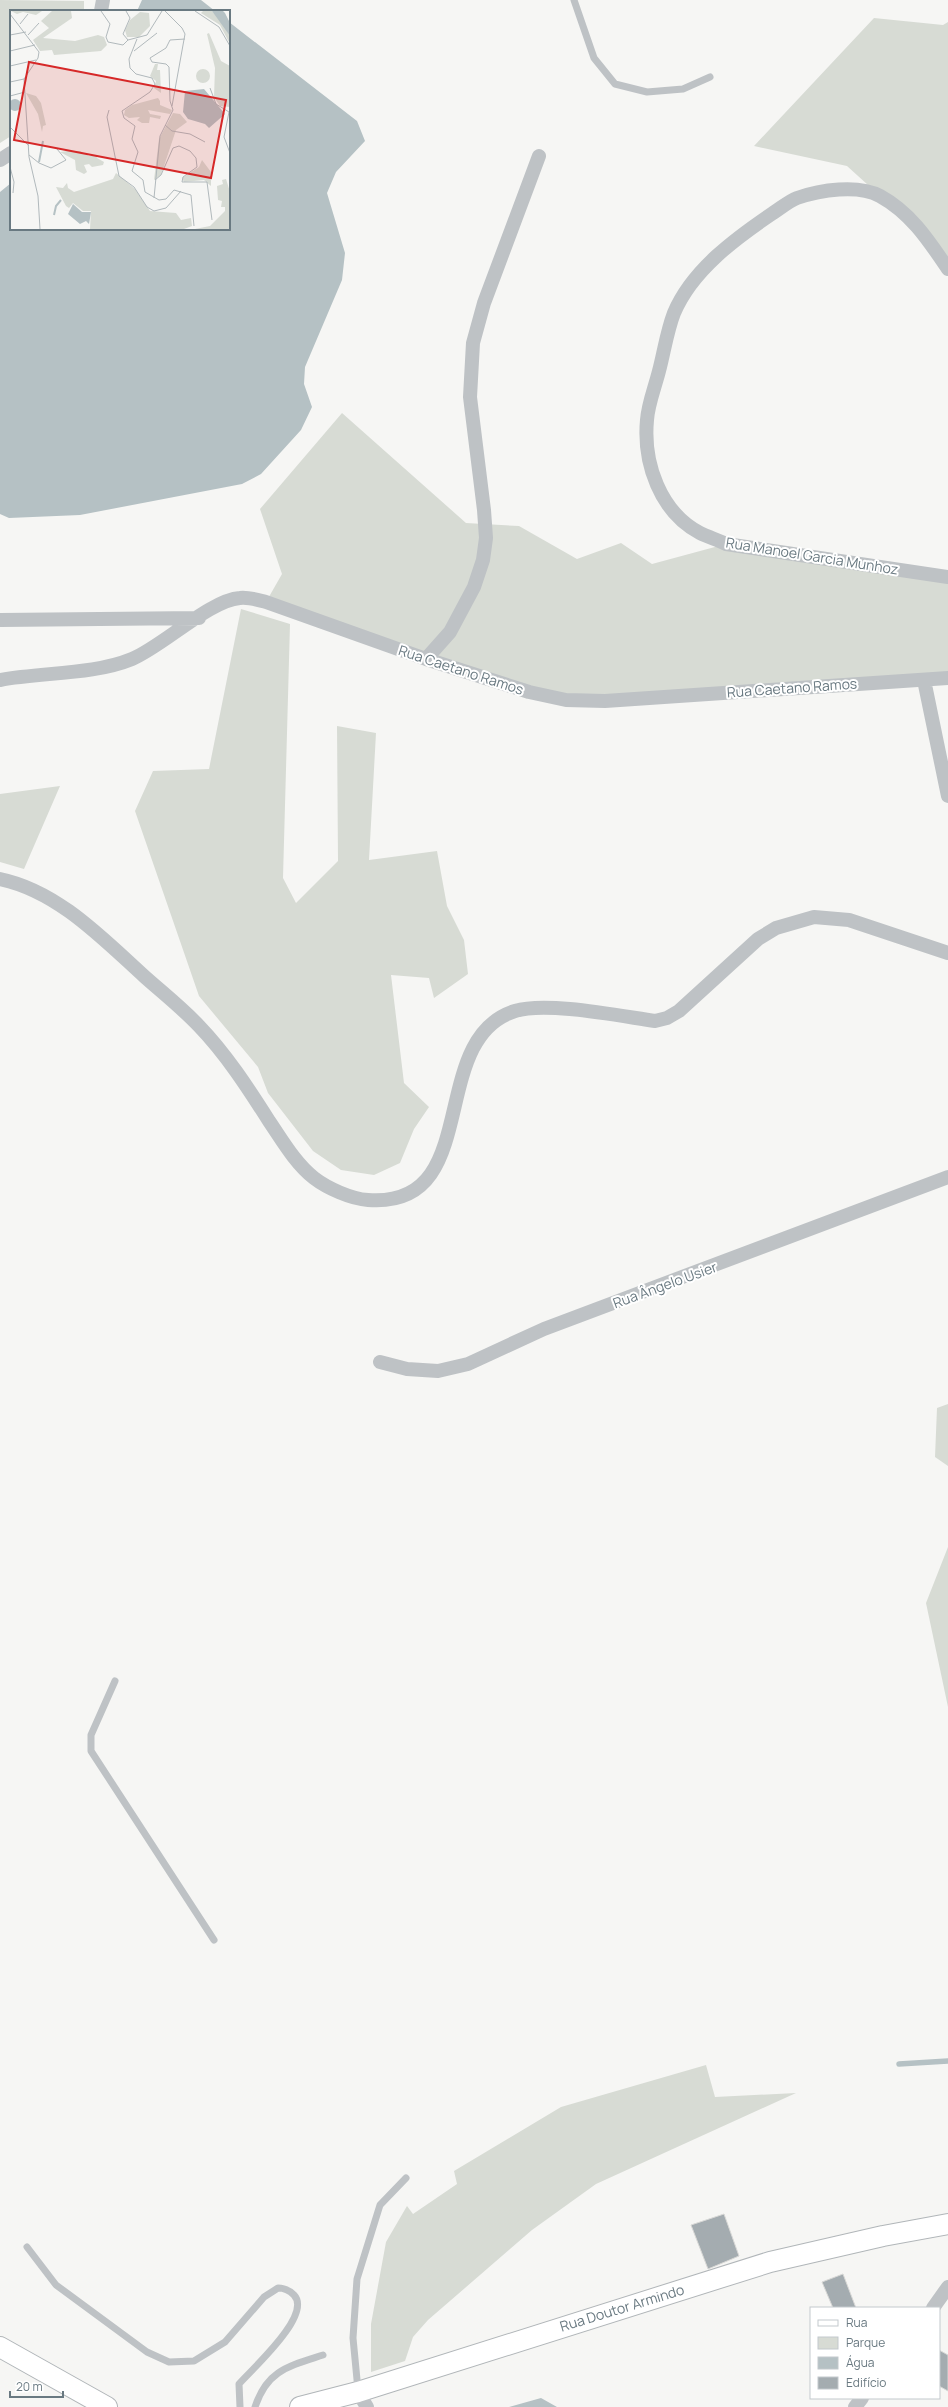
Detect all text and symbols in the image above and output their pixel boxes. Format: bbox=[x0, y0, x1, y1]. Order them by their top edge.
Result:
inset map bbox=[10, 10, 230, 230]
street label: Rua Manoel Garcia Munhoz bbox=[725, 533, 900, 579]
street label: Rua Caetano Ramos bbox=[396, 640, 526, 699]
street label: Rua Caetano Ramos bbox=[726, 673, 858, 702]
street label: Rua Ângelo Usier bbox=[610, 1257, 719, 1312]
street label: Rua Doutor Armindo bbox=[557, 2280, 686, 2335]
legend bbox=[810, 2307, 940, 2399]
text: Rua bbox=[846, 2314, 867, 2331]
text: Parque bbox=[846, 2334, 885, 2351]
text: Água bbox=[846, 2354, 875, 2371]
scale bar bbox=[10, 2373, 63, 2399]
text: Edifício bbox=[846, 2374, 886, 2391]
text: 20 m bbox=[16, 2378, 43, 2395]

